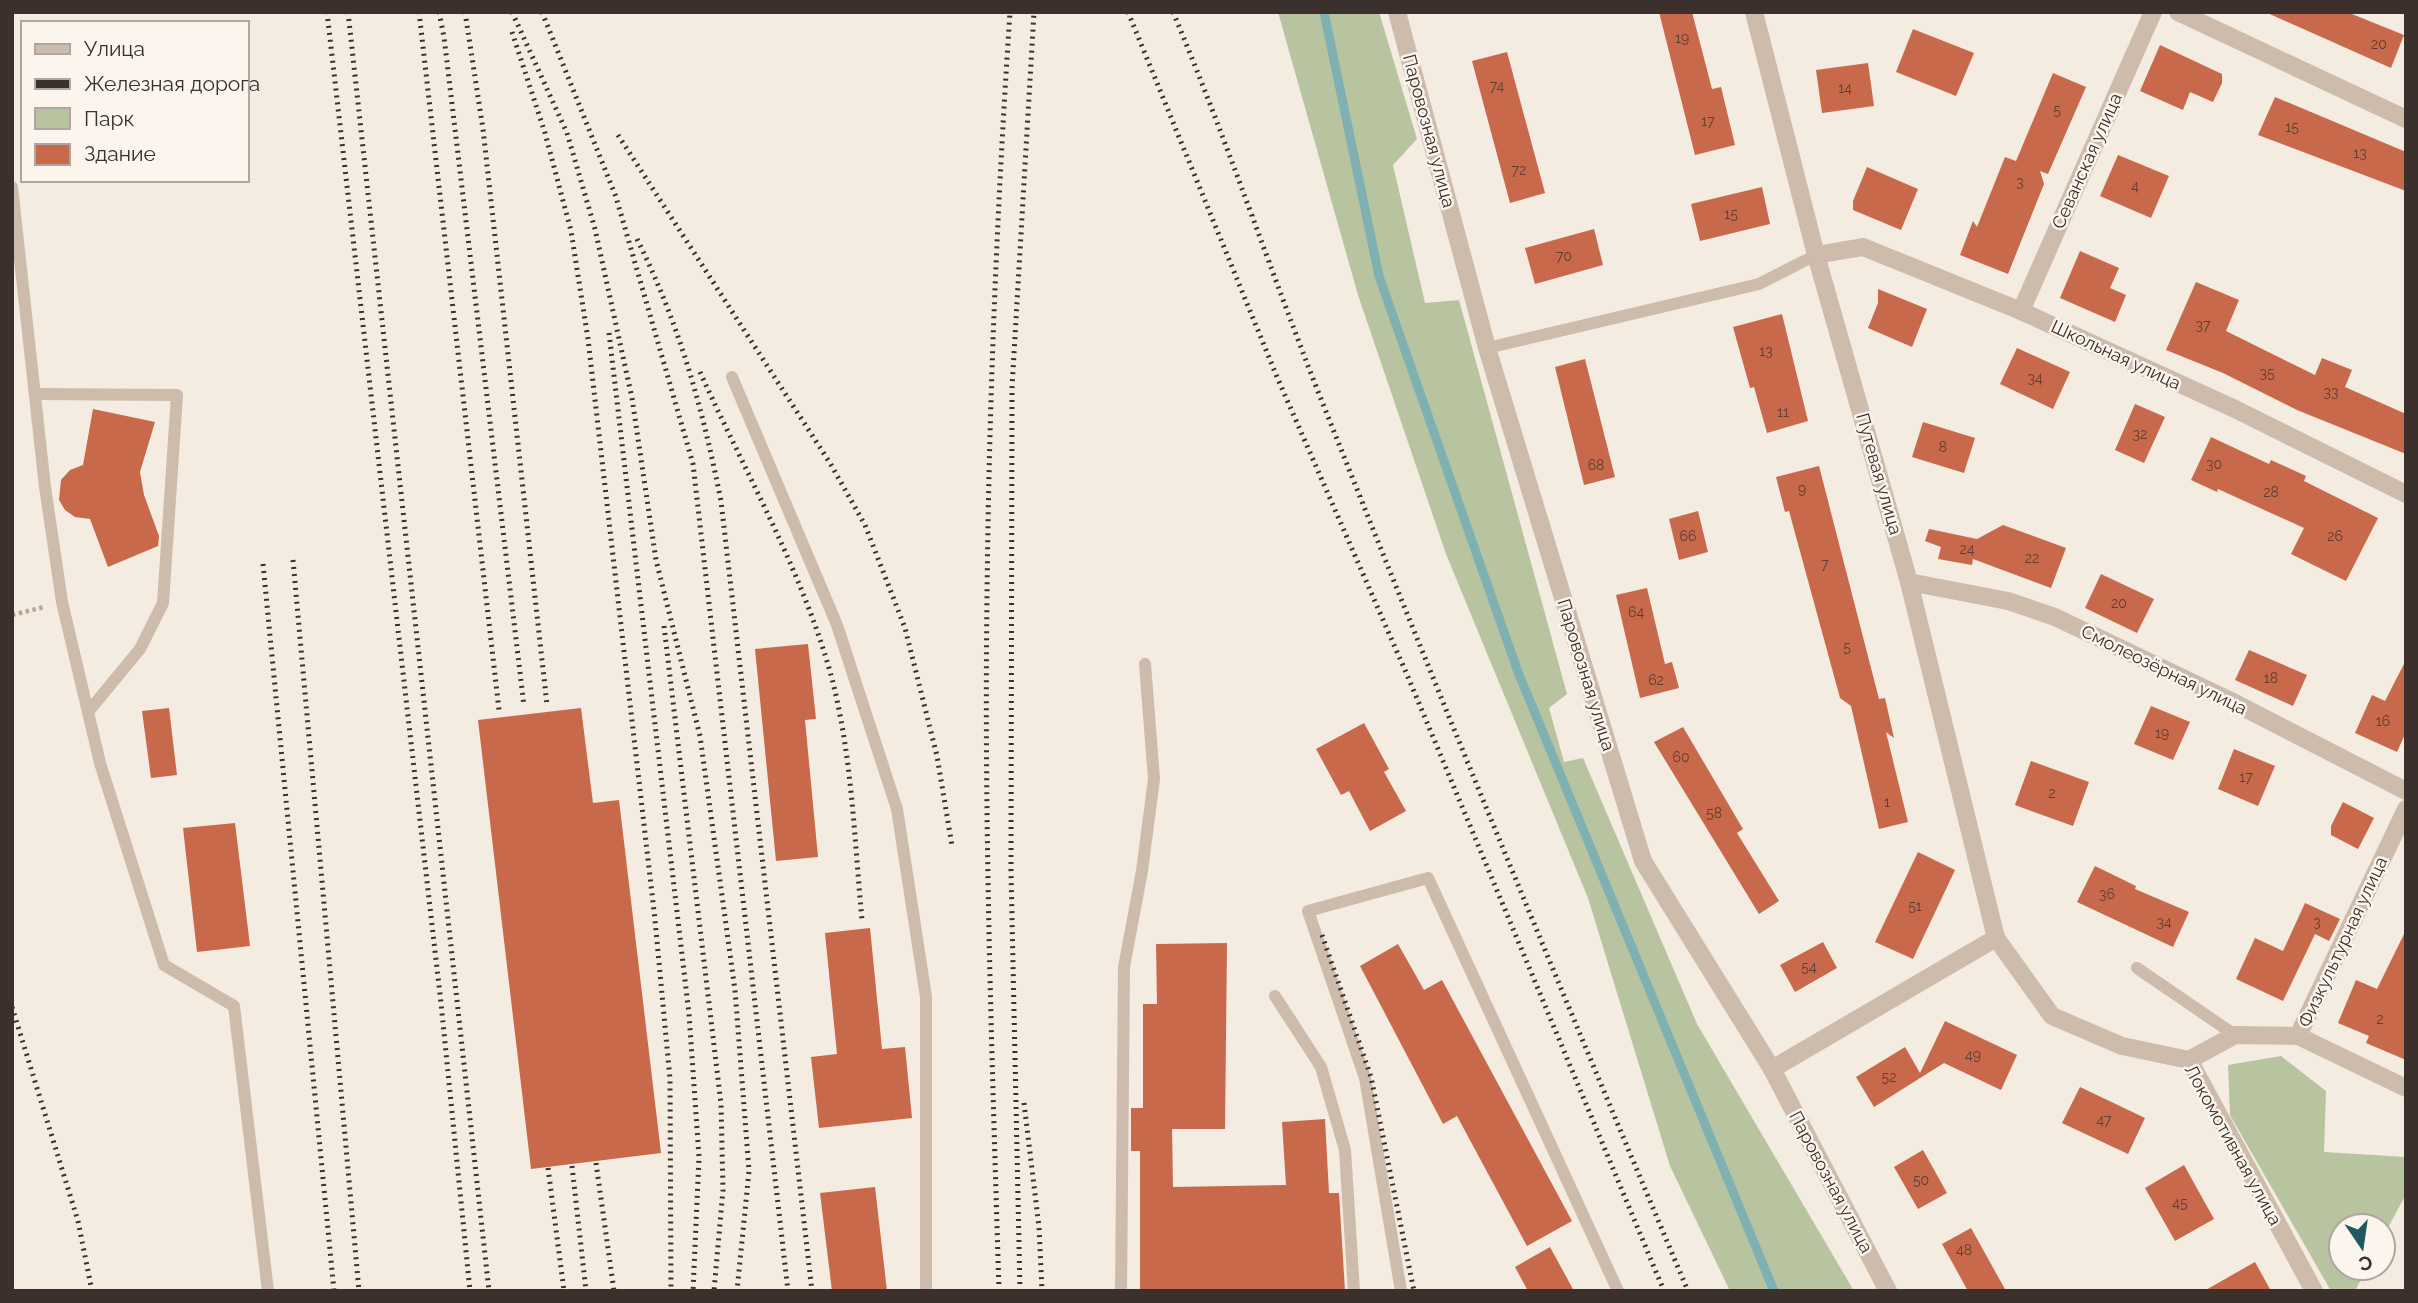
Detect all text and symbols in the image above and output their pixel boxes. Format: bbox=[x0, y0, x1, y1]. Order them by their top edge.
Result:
legend bbox=[21, 21, 248, 182]
house number: 19 bbox=[1675, 30, 1689, 46]
text: Улица bbox=[84, 36, 145, 61]
house number: 20 bbox=[2371, 36, 2387, 52]
street label: Паровозная улица bbox=[1399, 52, 1460, 210]
text: Железная дорога bbox=[84, 71, 260, 96]
house number: 74 bbox=[1490, 78, 1505, 94]
house number: 14 bbox=[1838, 80, 1852, 96]
street label: Севанская улица bbox=[2047, 90, 2126, 232]
house number: 5 bbox=[2053, 102, 2061, 118]
text: Парк bbox=[84, 106, 134, 131]
house number: 17 bbox=[1701, 113, 1715, 129]
house number: 15 bbox=[2285, 119, 2299, 135]
text: Здание bbox=[84, 141, 156, 166]
house number: 13 bbox=[2353, 145, 2367, 161]
house number: 72 bbox=[1512, 162, 1526, 178]
house number: 3 bbox=[2016, 174, 2024, 190]
house number: 4 bbox=[2131, 178, 2139, 194]
house number: 15 bbox=[1724, 206, 1738, 222]
house number: 70 bbox=[1556, 248, 1572, 264]
street label: Школьная улица bbox=[2048, 315, 2184, 394]
house number: 37 bbox=[2196, 317, 2211, 333]
house number: 13 bbox=[1759, 343, 1773, 359]
house number: 35 bbox=[2259, 365, 2275, 381]
house number: 34 bbox=[2027, 370, 2043, 386]
house number: 33 bbox=[2324, 384, 2338, 400]
house number: 11 bbox=[1777, 404, 1789, 420]
street label: Путевая улица bbox=[1852, 411, 1907, 537]
house number: 32 bbox=[2133, 426, 2147, 442]
house number: 8 bbox=[1939, 439, 1947, 455]
house number: 30 bbox=[2206, 456, 2222, 472]
house number: 68 bbox=[1588, 457, 1604, 473]
house number: 9 bbox=[1798, 481, 1806, 497]
house number: 28 bbox=[2263, 484, 2279, 500]
house number: 66 bbox=[1680, 528, 1696, 544]
house number: 26 bbox=[2327, 528, 2343, 544]
house number: 24 bbox=[1960, 541, 1975, 557]
house number: 22 bbox=[2025, 550, 2039, 566]
house number: 7 bbox=[1821, 556, 1829, 572]
house number: 20 bbox=[2111, 595, 2127, 611]
street label: Паровозная улица bbox=[1553, 596, 1620, 753]
house number: 64 bbox=[1628, 604, 1644, 620]
street label: Смолеозёрная улица bbox=[2078, 620, 2251, 719]
house number: 5 bbox=[1843, 639, 1851, 655]
house number: 18 bbox=[2264, 670, 2278, 686]
house number: 62 bbox=[1648, 672, 1664, 688]
house number: 16 bbox=[2376, 713, 2390, 729]
house number: 19 bbox=[2155, 725, 2169, 741]
house number: 60 bbox=[1672, 749, 1690, 765]
house number: 17 bbox=[2239, 769, 2253, 785]
house number: 2 bbox=[2048, 785, 2056, 801]
house number: 1 bbox=[1884, 794, 1890, 810]
house number: 58 bbox=[1706, 805, 1722, 821]
street label: Физкультурная улица bbox=[2294, 853, 2391, 1030]
house number: 36 bbox=[2099, 886, 2115, 902]
house number: 51 bbox=[1908, 898, 1922, 914]
house number: 34 bbox=[2156, 914, 2172, 930]
house number: 3 bbox=[2313, 914, 2321, 930]
house number: 54 bbox=[1801, 959, 1817, 975]
house number: 2 bbox=[2376, 1011, 2384, 1027]
house number: 49 bbox=[1965, 1047, 1981, 1063]
street label: Локомотивная улица bbox=[2181, 1061, 2286, 1229]
house number: 52 bbox=[1882, 1069, 1896, 1085]
street label: Паровозная улица bbox=[1785, 1107, 1878, 1256]
house number: 47 bbox=[2096, 1112, 2112, 1128]
house number: 50 bbox=[1913, 1172, 1929, 1188]
house number: 45 bbox=[2172, 1195, 2188, 1211]
north arrow bbox=[2327, 1212, 2397, 1282]
house number: 48 bbox=[1956, 1242, 1972, 1258]
text: С bbox=[2357, 1251, 2375, 1276]

